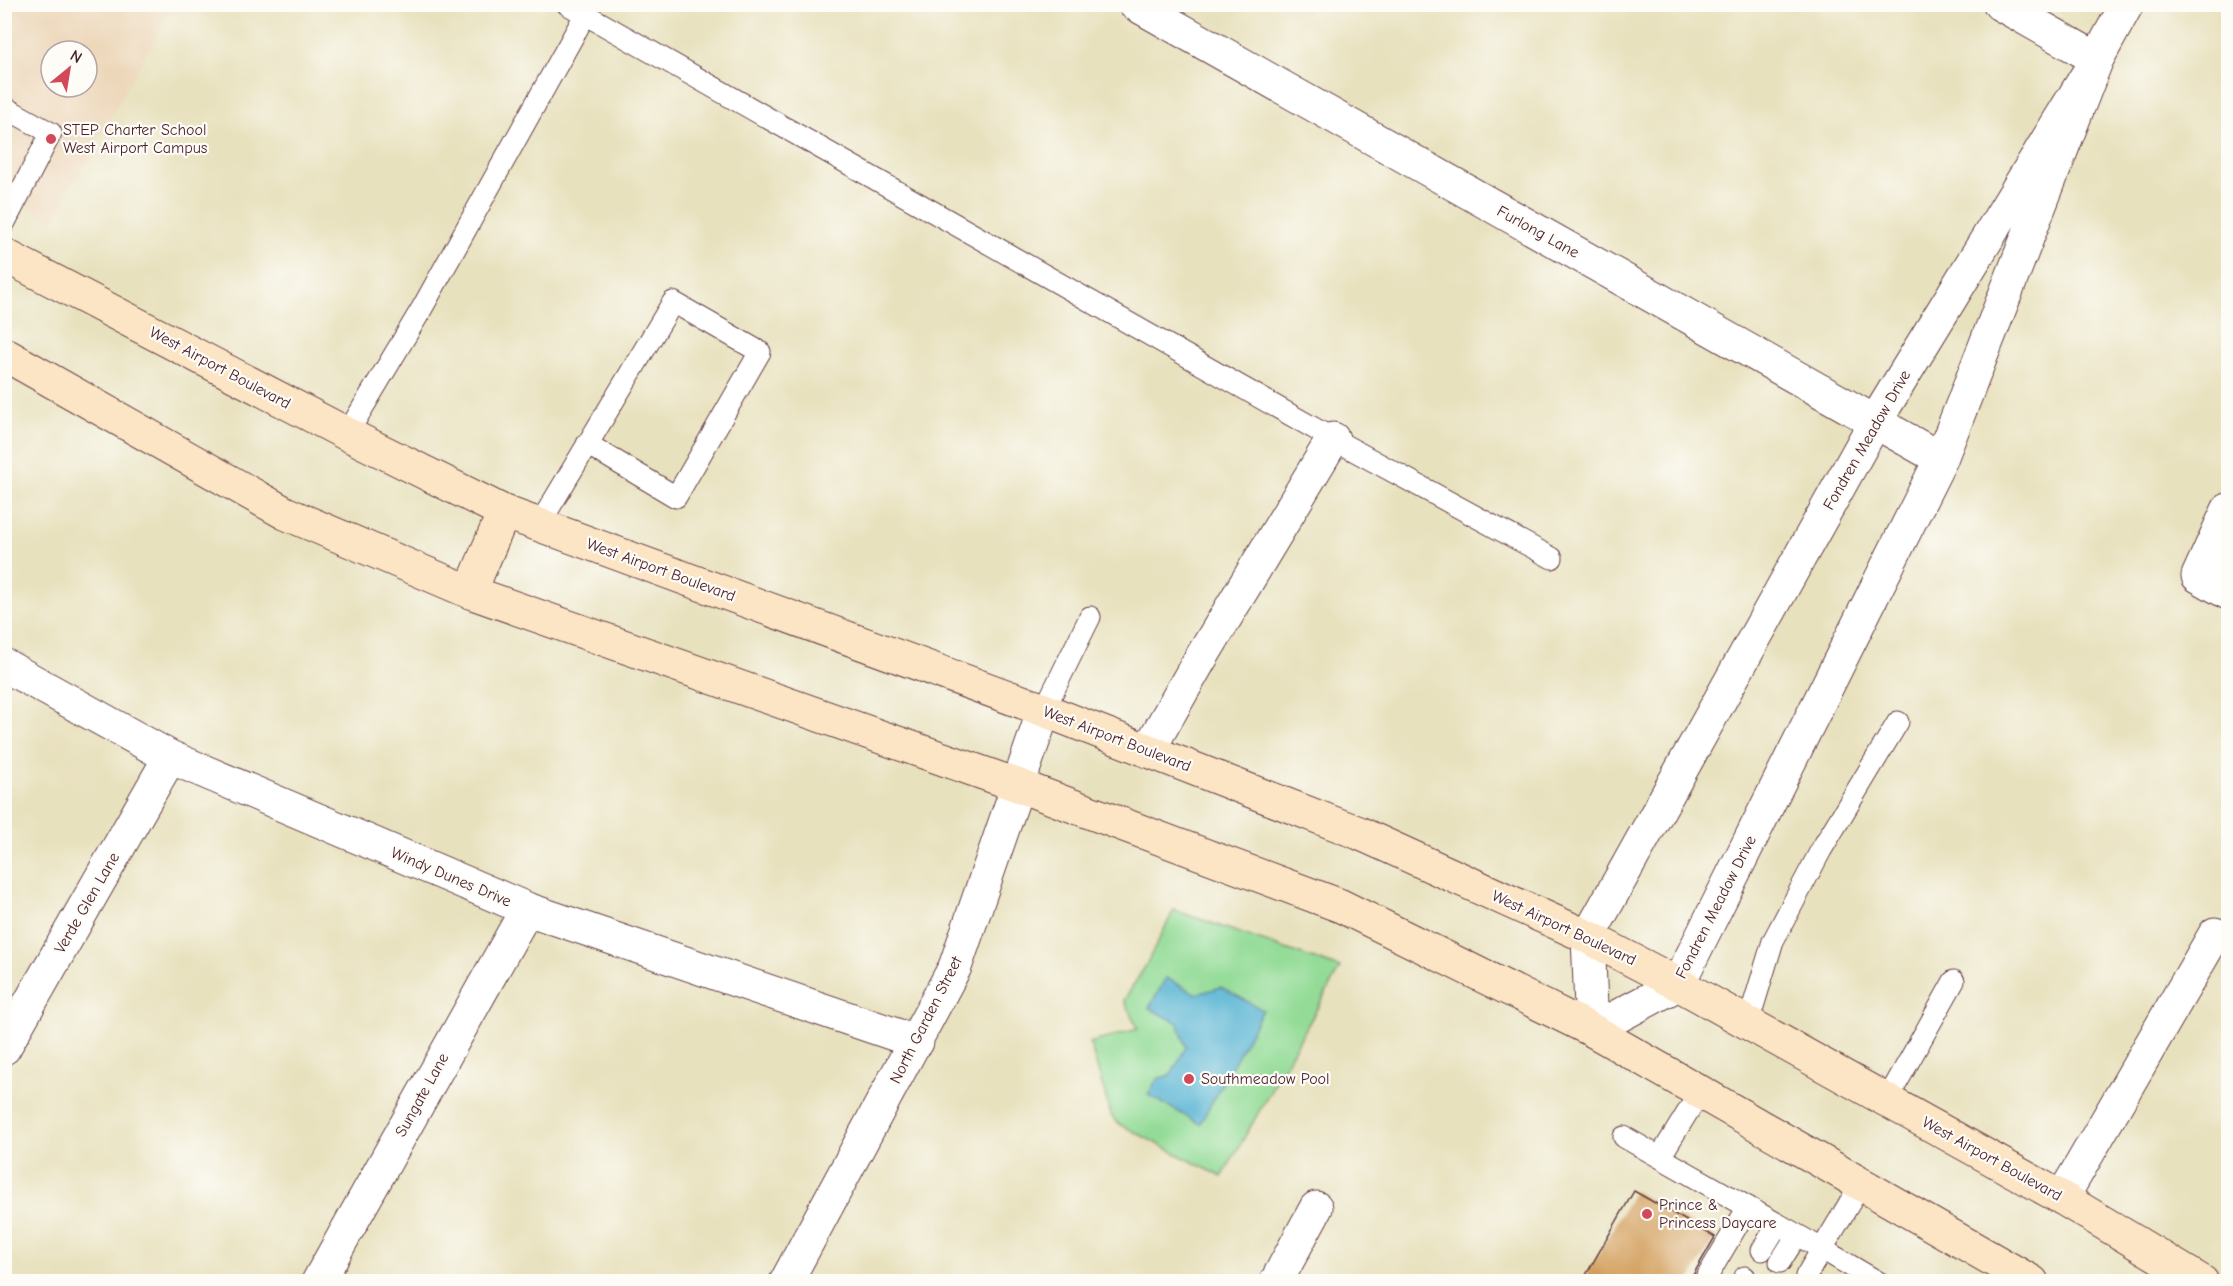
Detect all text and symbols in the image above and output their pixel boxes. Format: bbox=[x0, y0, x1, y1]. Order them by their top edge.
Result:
north arrow bbox=[39, 39, 99, 99]
text: N bbox=[67, 46, 85, 67]
place label: STEP Charter School West Airport Campus bbox=[63, 121, 208, 157]
marker: STEP Charter School West Airport Campus bbox=[44, 132, 58, 146]
street label: Furlong Lane bbox=[1494, 202, 1582, 262]
street label: West Airport Boulevard bbox=[146, 323, 294, 413]
street label: Fondren Meadow Drive bbox=[1820, 367, 1914, 513]
street label: West Airport Boulevard bbox=[584, 535, 738, 605]
street label: West Airport Boulevard bbox=[1041, 702, 1193, 776]
street label: Fondren Meadow Drive bbox=[1672, 832, 1760, 982]
street label: Windy Dunes Drive bbox=[388, 844, 514, 910]
street label: Verde Glen Lane bbox=[51, 849, 123, 957]
street label: West Airport Boulevard bbox=[1489, 887, 1639, 969]
street label: North Garden Street bbox=[886, 953, 966, 1087]
street label: Sungate Lane bbox=[392, 1050, 452, 1140]
place label: Southmeadow Pool bbox=[1201, 1070, 1330, 1088]
marker: Southmeadow Pool bbox=[1182, 1072, 1196, 1086]
street label: West Airport Boulevard bbox=[1919, 1113, 2065, 1205]
place label: Prince & Princess Daycare bbox=[1659, 1196, 1776, 1232]
marker: Prince & Princess Daycare bbox=[1640, 1207, 1654, 1221]

